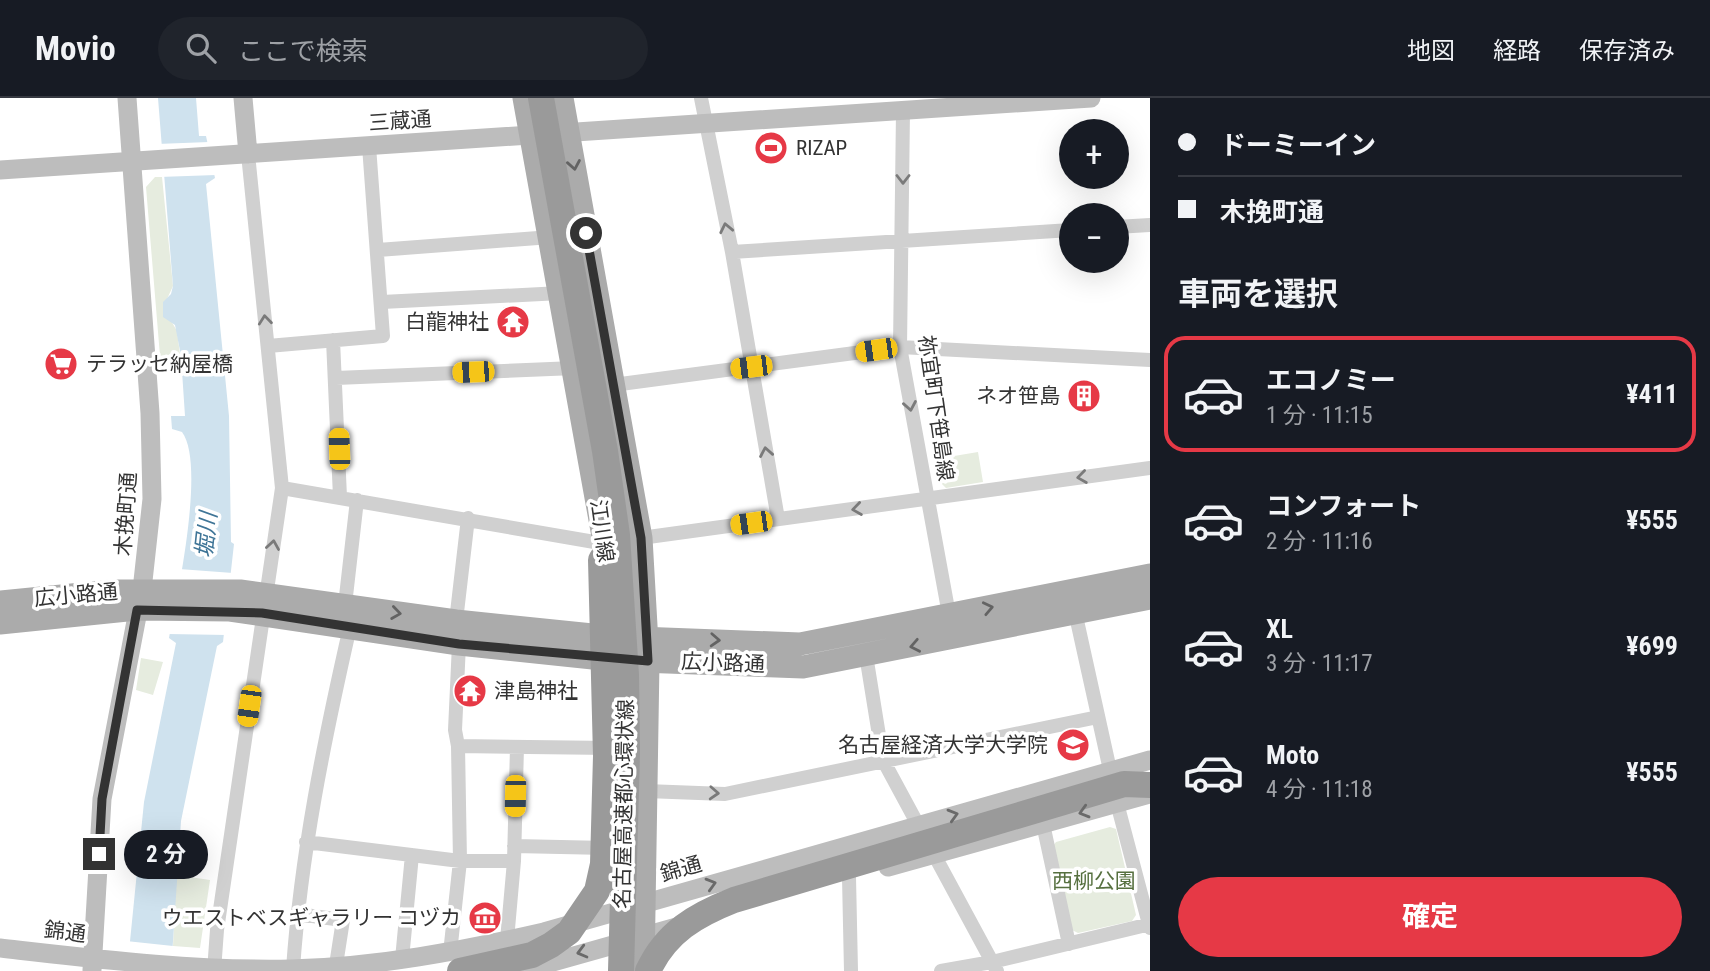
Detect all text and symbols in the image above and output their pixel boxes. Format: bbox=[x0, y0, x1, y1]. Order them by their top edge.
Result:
search box bbox=[158, 17, 648, 80]
text: Movio bbox=[35, 29, 116, 68]
icon: search bbox=[182, 29, 220, 67]
text: ここで検索 bbox=[238, 36, 368, 66]
text: 地図 bbox=[1407, 37, 1455, 65]
text: 経路 bbox=[1493, 37, 1541, 65]
text: 保存済み bbox=[1579, 37, 1675, 65]
street label: 三蔵通 bbox=[368, 107, 432, 135]
map controls bbox=[1059, 119, 1129, 273]
button: + bbox=[1059, 119, 1129, 189]
sports icon: RIZAP bbox=[752, 129, 790, 167]
text: ドーミーイン bbox=[1220, 130, 1376, 160]
place label: RIZAP bbox=[796, 136, 847, 160]
one-way arrow bbox=[566, 159, 581, 171]
one-way arrow bbox=[895, 175, 911, 185]
text: 木挽町通 bbox=[1220, 197, 1324, 227]
button: − bbox=[1059, 203, 1129, 273]
route start bbox=[570, 217, 602, 249]
one-way arrow bbox=[720, 222, 735, 234]
text: 車両を選択 bbox=[1178, 275, 1338, 313]
temple icon: 白龍神社 bbox=[494, 303, 532, 341]
place label: 白龍神社 bbox=[405, 310, 489, 334]
one-way arrow bbox=[258, 314, 273, 325]
street label: 祢宜町下笹島線 bbox=[914, 334, 958, 482]
car bbox=[854, 337, 899, 363]
supermarket icon: テラッセ納屋橋 bbox=[42, 345, 80, 383]
place label: テラッセ納屋橋 bbox=[86, 352, 233, 376]
car bbox=[729, 354, 774, 380]
car bbox=[452, 361, 495, 383]
icon: car bbox=[1182, 363, 1245, 426]
text: エコノミー bbox=[1266, 365, 1396, 395]
building icon: ネオ笹島 bbox=[1065, 377, 1103, 415]
text: ¥411 bbox=[1626, 379, 1678, 409]
place label: ネオ笹島 bbox=[976, 384, 1060, 408]
one-way arrow bbox=[902, 400, 917, 412]
text: 1 分 · 11:15 bbox=[1266, 402, 1373, 429]
car bbox=[328, 428, 351, 470]
one-way arrow bbox=[759, 446, 774, 458]
one-way arrow bbox=[1077, 469, 1088, 484]
street label: 木挽町通 bbox=[111, 471, 141, 557]
icon: car bbox=[1182, 489, 1245, 552]
text: コンフォート bbox=[1266, 491, 1421, 521]
street label: 江川線 bbox=[586, 498, 618, 564]
one-way arrow bbox=[851, 501, 863, 516]
text: ¥555 bbox=[1626, 505, 1678, 535]
water label: 堀川 bbox=[191, 508, 223, 559]
car bbox=[729, 510, 774, 536]
text: 2 分 · 11:16 bbox=[1266, 528, 1373, 555]
one-way arrow bbox=[265, 540, 280, 551]
street label: 広小路通 bbox=[33, 579, 119, 611]
one-way arrow bbox=[982, 601, 994, 616]
one-way arrow bbox=[390, 605, 402, 620]
text: XL bbox=[1266, 614, 1293, 644]
icon: car bbox=[1182, 615, 1245, 678]
text: ¥699 bbox=[1626, 631, 1678, 661]
one-way arrow bbox=[710, 632, 721, 647]
one-way arrow bbox=[909, 637, 921, 652]
street label: 広小路通 bbox=[681, 650, 765, 676]
text: 3 分 · 11:17 bbox=[1266, 650, 1373, 677]
temple icon: 津島神社 bbox=[451, 672, 489, 710]
place label: 津島神社 bbox=[494, 679, 578, 703]
car bbox=[236, 684, 263, 728]
street label: 名古屋高速都心環状線 bbox=[610, 699, 638, 909]
school or university icon: 名古屋経済大学大学院 bbox=[1054, 726, 1092, 764]
place label: 名古屋経済大学大学院 bbox=[838, 733, 1048, 757]
text: Moto bbox=[1266, 740, 1319, 770]
icon: car bbox=[1182, 741, 1245, 804]
text: ¥555 bbox=[1626, 757, 1678, 787]
car bbox=[505, 775, 526, 817]
text: 4 分 · 11:18 bbox=[1266, 776, 1373, 803]
one-way arrow bbox=[708, 785, 719, 800]
one-way arrow bbox=[1078, 804, 1090, 818]
one-way arrow bbox=[947, 808, 959, 823]
callout: 2 分 bbox=[124, 830, 208, 878]
route end bbox=[83, 838, 115, 870]
text: 2 分 bbox=[146, 841, 186, 868]
street label: 錦通 bbox=[658, 852, 704, 886]
park label: 西柳公園 bbox=[1052, 869, 1136, 893]
one-way arrow bbox=[704, 877, 716, 892]
button: 確定 bbox=[1178, 877, 1682, 957]
museum icon: ウエストベスギャラリー コヅカ bbox=[466, 899, 504, 937]
place label: ウエストベスギャラリー コヅカ bbox=[162, 906, 461, 930]
street label: 錦通 bbox=[43, 918, 87, 946]
one-way arrow bbox=[576, 944, 588, 959]

